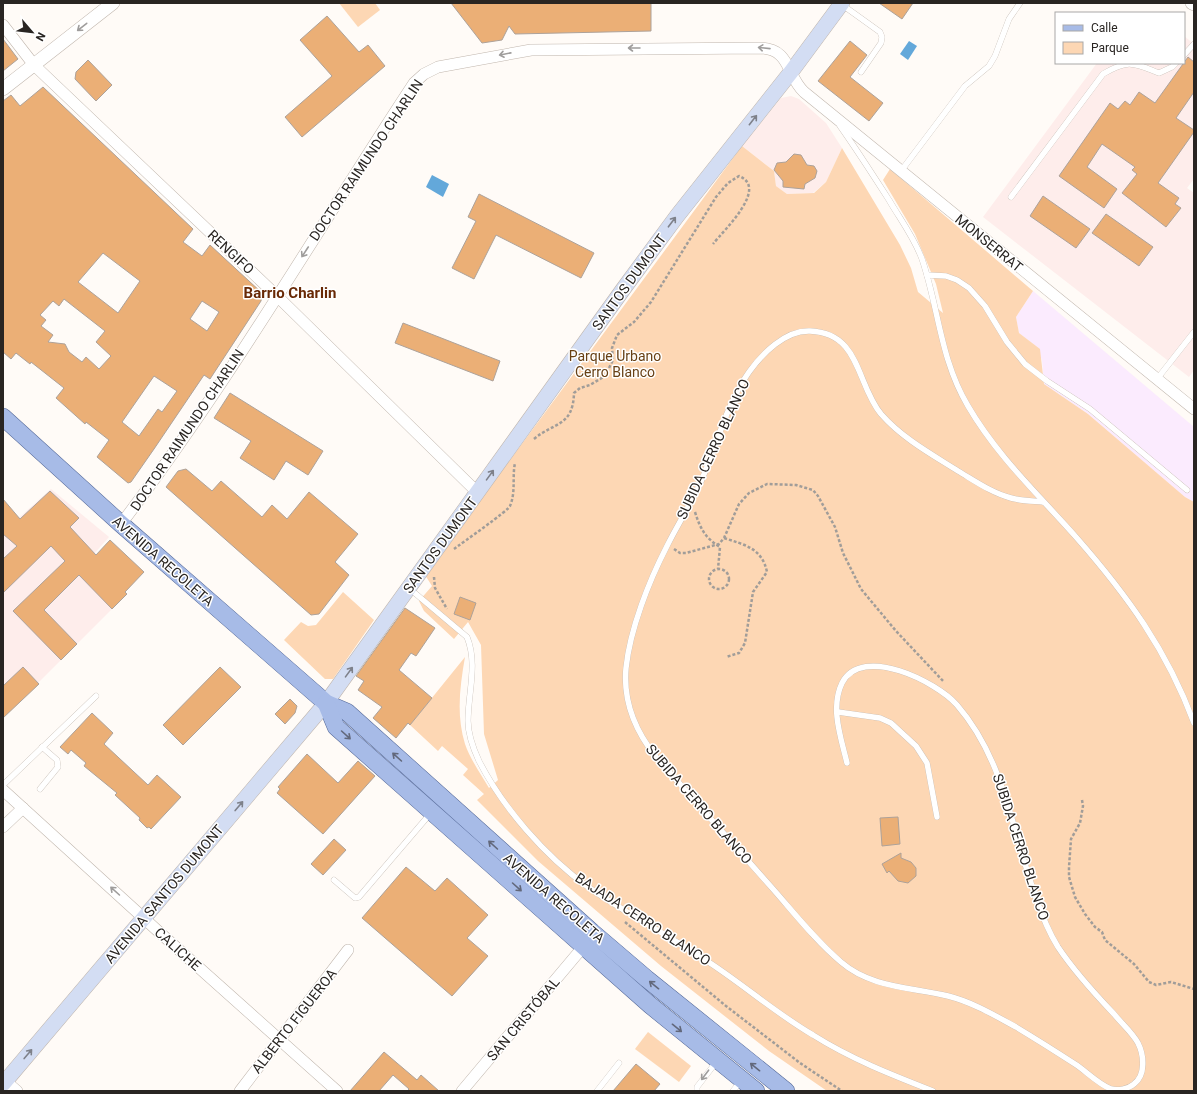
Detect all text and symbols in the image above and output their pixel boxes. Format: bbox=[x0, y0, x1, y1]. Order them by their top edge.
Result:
north arrow bbox=[12, 12, 52, 52]
legend bbox=[1055, 12, 1185, 64]
text: Calle bbox=[1091, 21, 1118, 35]
one-way arrow bbox=[77, 23, 88, 31]
text: N bbox=[33, 30, 48, 43]
text: Parque bbox=[1091, 41, 1129, 55]
one-way arrow bbox=[628, 45, 641, 52]
one-way arrow bbox=[758, 45, 771, 52]
one-way arrow bbox=[498, 50, 511, 58]
street label: DOCTOR RAIMUNDO CHARLIN bbox=[306, 76, 426, 244]
one-way arrow bbox=[749, 115, 757, 126]
street label: MONSERRAT bbox=[952, 211, 1026, 275]
one-way arrow bbox=[668, 217, 677, 228]
street label: RENGIFO bbox=[205, 227, 257, 277]
street label: SANTOS DUMONT bbox=[589, 230, 670, 333]
one-way arrow bbox=[301, 246, 309, 257]
district label: Barrio Charlin bbox=[244, 284, 336, 302]
street label: DOCTOR RAIMUNDO CHARLIN bbox=[127, 346, 247, 514]
park label: Parque Urbano Cerro Blanco bbox=[569, 348, 661, 380]
street label: SUBIDA CERRO BLANCO bbox=[673, 376, 753, 522]
one-way arrow bbox=[486, 470, 494, 481]
street label: SANTOS DUMONT bbox=[400, 493, 481, 596]
street label: AVENIDA RECOLETA bbox=[109, 513, 217, 609]
one-way arrow bbox=[345, 666, 353, 677]
one-way arrow bbox=[341, 731, 352, 740]
street label: SUBIDA CERRO BLANCO bbox=[643, 741, 755, 867]
one-way arrow bbox=[392, 753, 402, 762]
street label: SUBIDA CERRO BLANCO bbox=[990, 772, 1052, 922]
one-way arrow bbox=[234, 800, 243, 811]
street label: AVENIDA SANTOS DUMONT bbox=[101, 821, 227, 967]
one-way arrow bbox=[488, 840, 498, 850]
street label: AVENIDA RECOLETA bbox=[500, 850, 608, 946]
street label: BAJADA CERRO BLANCO bbox=[572, 869, 714, 969]
one-way arrow bbox=[511, 882, 521, 891]
one-way arrow bbox=[110, 887, 120, 896]
street label: CALICHE bbox=[152, 924, 204, 974]
street label: ALBERTO FIGUEROA bbox=[248, 966, 340, 1076]
street label: SAN CRISTÓBAL bbox=[483, 973, 563, 1064]
one-way arrow bbox=[649, 981, 660, 990]
one-way arrow bbox=[672, 1024, 683, 1033]
one-way arrow bbox=[24, 1049, 33, 1060]
one-way arrow bbox=[750, 1063, 761, 1071]
one-way arrow bbox=[701, 1070, 710, 1081]

